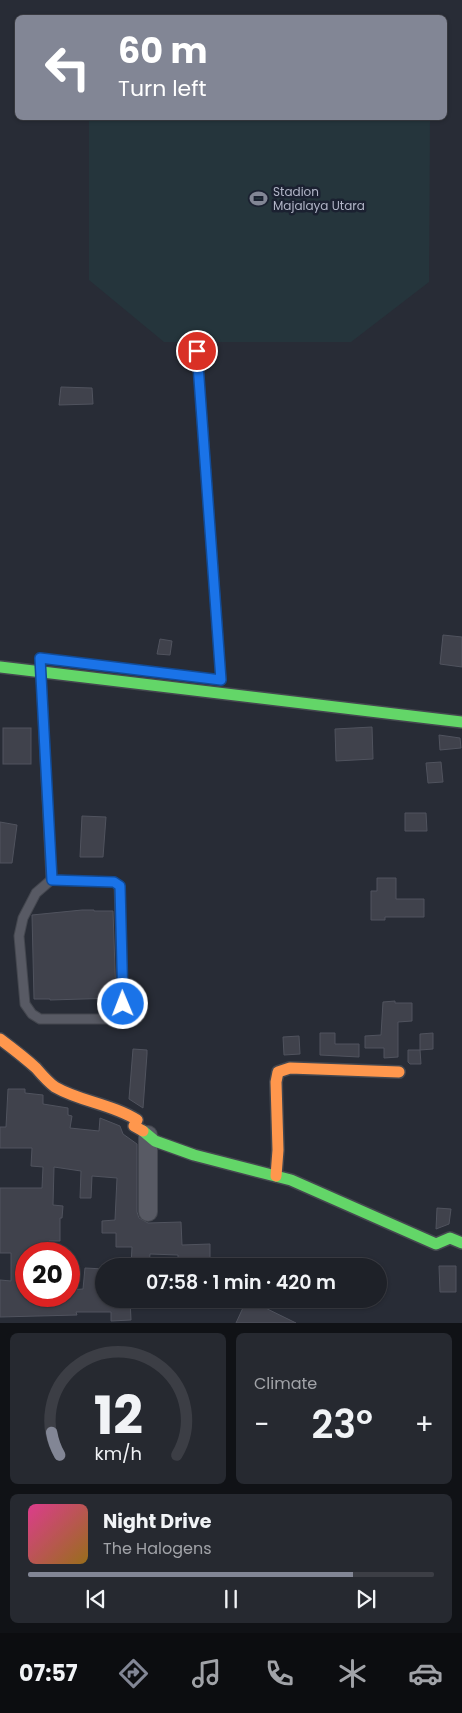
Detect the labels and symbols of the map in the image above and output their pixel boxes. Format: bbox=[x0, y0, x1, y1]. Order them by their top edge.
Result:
place label: Stadion Majalaya Utara bbox=[273, 183, 365, 214]
sports icon: Stadion Majalaya Utara bbox=[249, 189, 269, 209]
pin bbox=[176, 330, 218, 372]
position arrow bbox=[96, 977, 148, 1029]
speed limit sign: 20 bbox=[15, 1242, 80, 1307]

